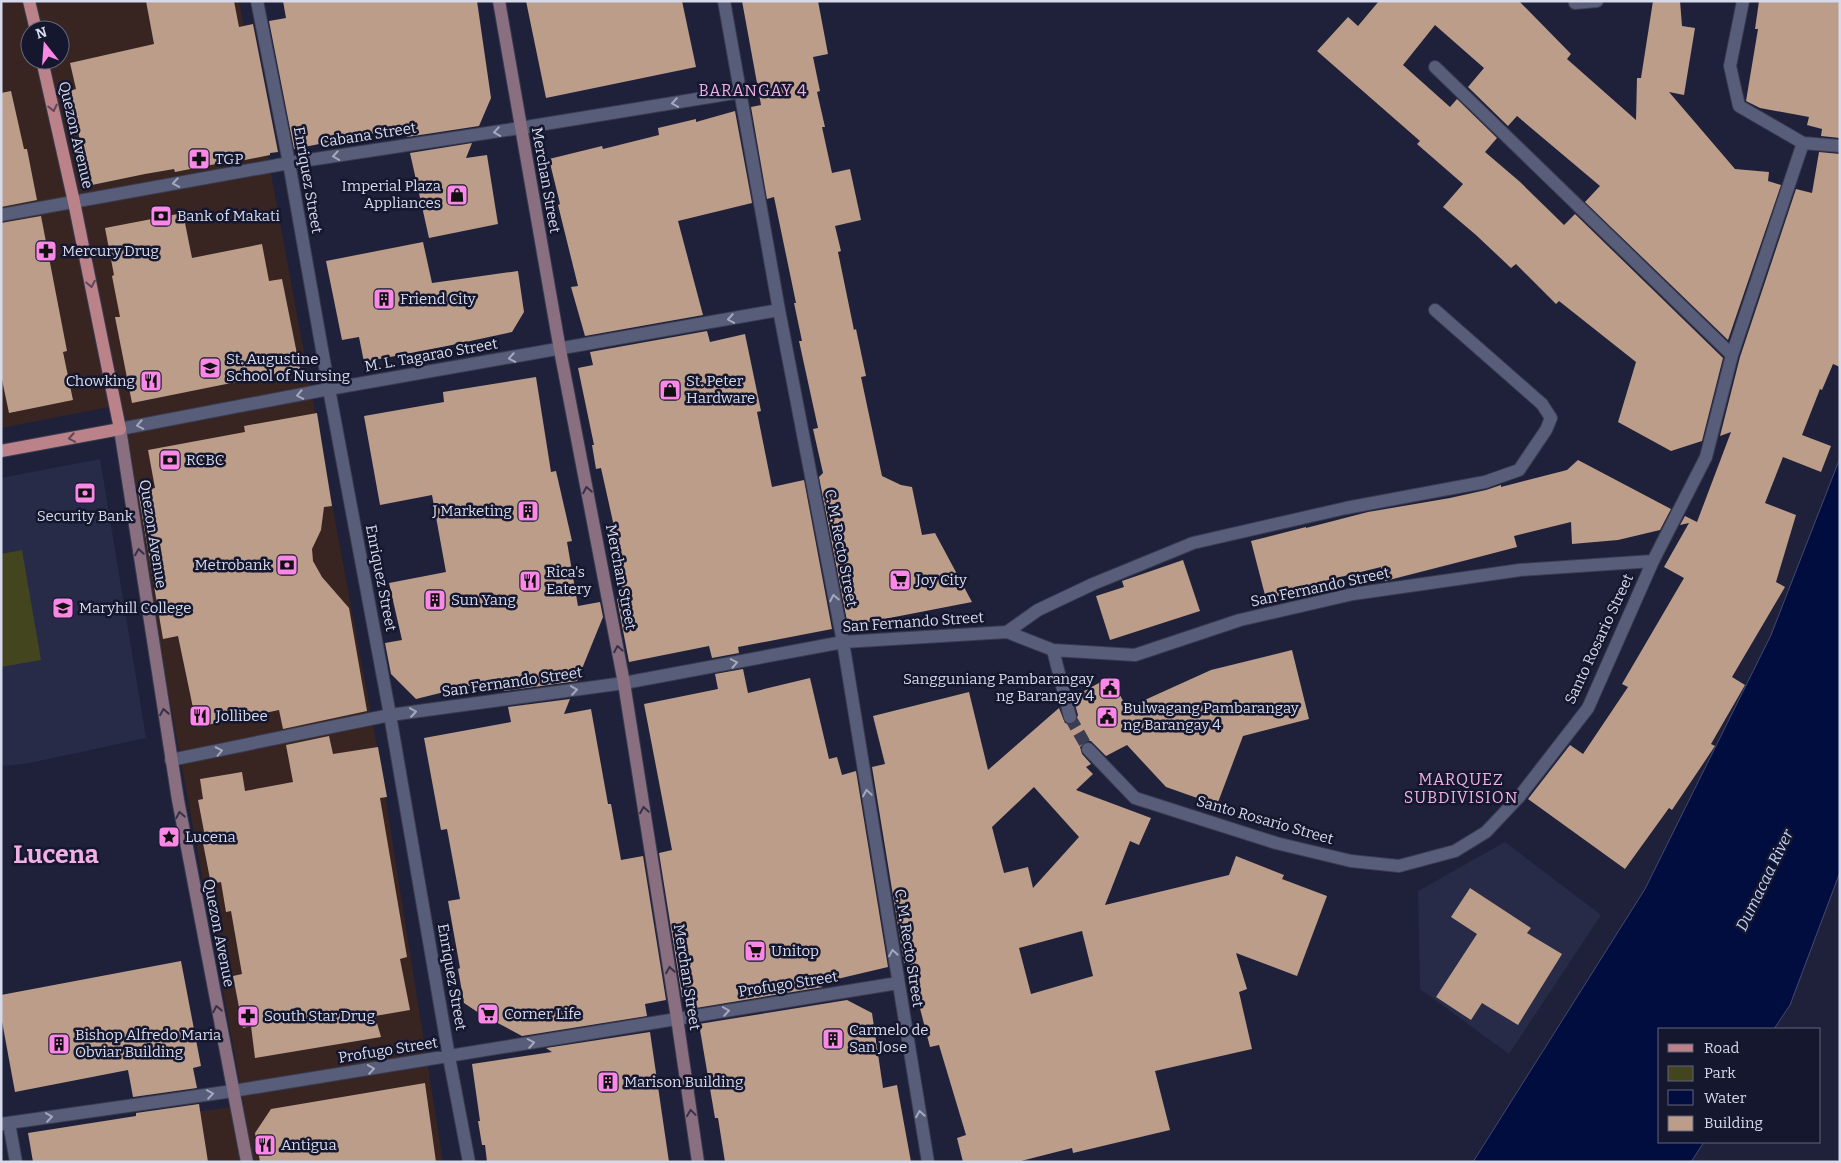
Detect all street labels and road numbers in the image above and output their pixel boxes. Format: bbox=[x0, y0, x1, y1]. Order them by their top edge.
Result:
street label: Quezon Avenue bbox=[55, 80, 97, 190]
street label: Cabana Street bbox=[318, 118, 418, 152]
street label: Enriquez Street bbox=[290, 125, 326, 235]
street label: Merchan Street bbox=[528, 126, 564, 235]
street label: M. L. Tagarao Street bbox=[363, 334, 500, 376]
street label: Quezon Avenue bbox=[136, 478, 170, 590]
street label: C. M. Recto Street bbox=[821, 488, 861, 609]
street label: Enriquez Street bbox=[362, 523, 400, 633]
street label: Merchan Street bbox=[602, 523, 640, 632]
street label: San Fernando Street bbox=[1249, 563, 1392, 611]
street label: Santo Rosario Street bbox=[1561, 571, 1637, 707]
street label: San Fernando Street bbox=[842, 608, 985, 636]
street label: San Fernando Street bbox=[441, 663, 584, 701]
street label: Santo Rosario Street bbox=[1194, 792, 1336, 848]
street label: Quezon Avenue bbox=[200, 877, 238, 989]
street label: C. M. Recto Street bbox=[891, 888, 927, 1009]
street label: Enriquez Street bbox=[434, 922, 470, 1032]
street label: Merchan Street bbox=[670, 923, 704, 1032]
street label: Profugo Street bbox=[737, 967, 840, 1001]
street label: Profugo Street bbox=[337, 1033, 440, 1067]

